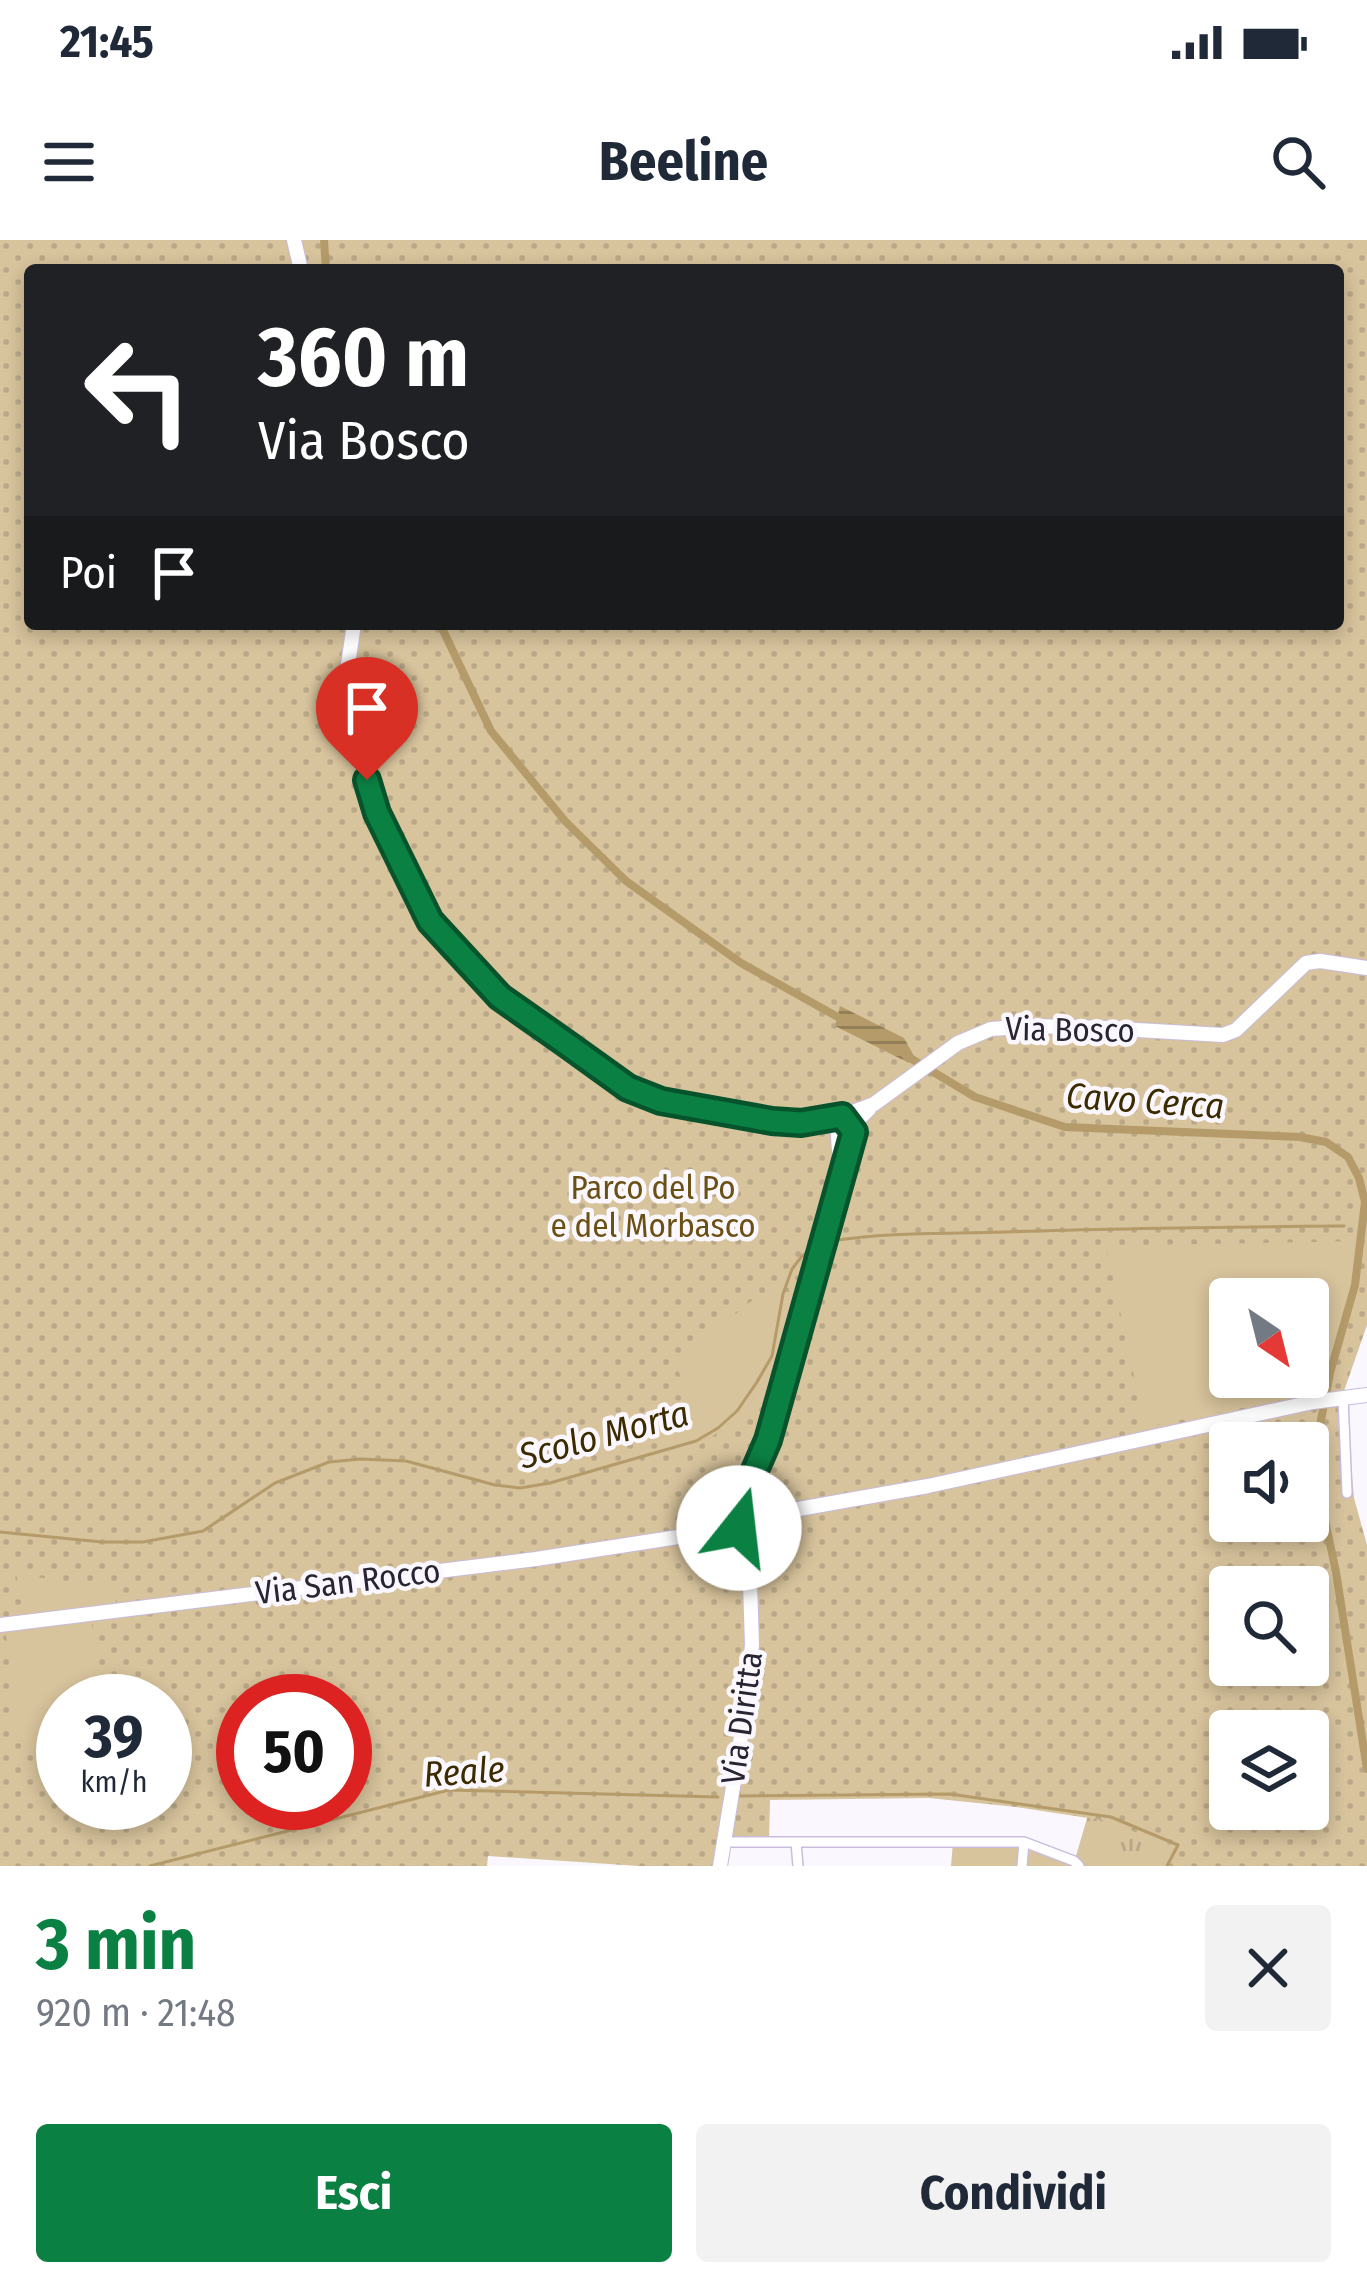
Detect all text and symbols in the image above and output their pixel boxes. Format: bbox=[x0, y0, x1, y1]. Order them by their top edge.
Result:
text: 21:45 bbox=[60, 15, 154, 69]
icon: menu bbox=[36, 129, 102, 195]
icon: search bbox=[1265, 129, 1331, 195]
text: Beeline bbox=[599, 130, 768, 194]
text: 360 m bbox=[258, 307, 469, 408]
icon: left bbox=[60, 312, 216, 468]
text: Via Bosco bbox=[258, 409, 470, 473]
icon: arrive bbox=[141, 540, 207, 606]
text: Poi bbox=[60, 546, 117, 600]
pin bbox=[316, 657, 418, 780]
icon: arrive bbox=[334, 675, 400, 741]
street label: Via Bosco bbox=[1005, 1009, 1135, 1051]
water label: Cavo Cerca bbox=[1064, 1074, 1226, 1128]
park label: Parco del Po e del Morbasco bbox=[551, 1168, 756, 1246]
north arrow bbox=[1209, 1278, 1329, 1398]
map controls bbox=[1209, 1278, 1329, 1830]
water label: Scolo Morta bbox=[513, 1391, 694, 1479]
button: sound bbox=[1209, 1422, 1329, 1542]
position arrow bbox=[676, 1465, 802, 1591]
street label: Via San Rocco bbox=[253, 1551, 443, 1613]
button: search bbox=[1209, 1566, 1329, 1686]
street label: Via Diritta bbox=[713, 1649, 771, 1787]
speed limit sign: 50 bbox=[216, 1674, 372, 1830]
text: 39 bbox=[85, 1701, 143, 1773]
button: layers bbox=[1209, 1710, 1329, 1830]
water label: Reale bbox=[422, 1747, 506, 1797]
text: km/h bbox=[81, 1764, 147, 1800]
text: 3 min bbox=[36, 1902, 196, 1988]
button: close bbox=[1205, 1905, 1331, 2031]
text: 920 m · 21:48 bbox=[36, 1990, 236, 2036]
button: Esci bbox=[36, 2124, 672, 2262]
button: Condividi bbox=[696, 2124, 1331, 2262]

